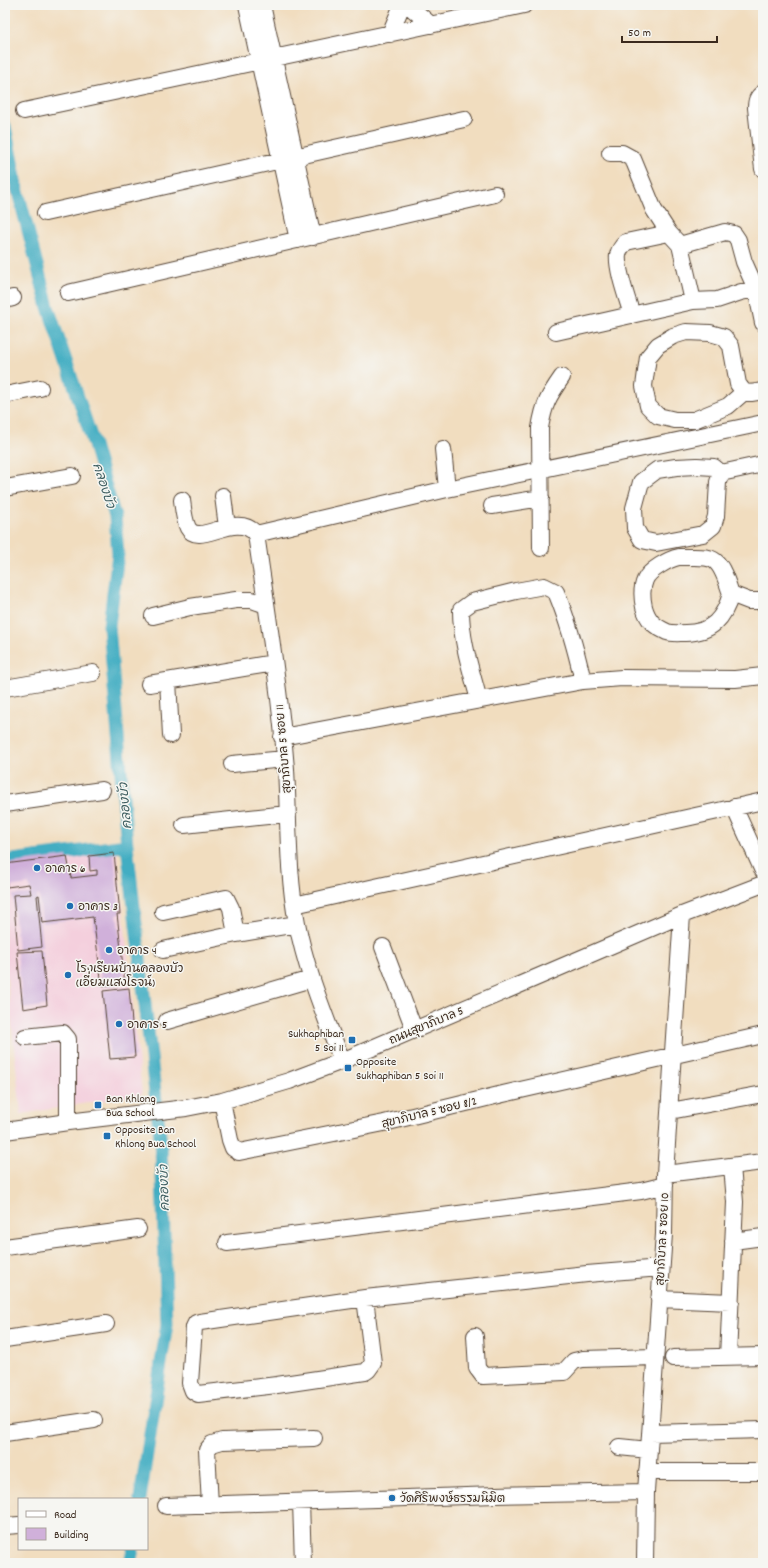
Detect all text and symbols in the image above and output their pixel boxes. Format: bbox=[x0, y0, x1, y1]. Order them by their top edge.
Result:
scale bar bbox=[622, 18, 717, 44]
text: 50 m bbox=[628, 25, 651, 42]
water label: คลองบัว bbox=[86, 461, 119, 512]
street label: สุขาภิบาล 5 ซอย 11 bbox=[272, 704, 297, 794]
water label: คลองบัว bbox=[115, 780, 138, 830]
place label: อาคาร 6 bbox=[45, 861, 86, 878]
marker: อาคาร 6 bbox=[32, 863, 42, 873]
place label: อาคาร 3 bbox=[78, 899, 118, 916]
marker: อาคาร 3 bbox=[65, 901, 75, 911]
place label: อาคาร 4 bbox=[117, 943, 157, 960]
marker: อาคาร 4 bbox=[104, 945, 114, 955]
place label: โรงเรียนบ้านคลองบัว (เอี่ยมแสงโรจน์) bbox=[76, 960, 183, 992]
marker: โรงเรียนบ้านคลองบัว (เอี่ยมแสงโรจน์) bbox=[63, 970, 73, 980]
street label: ถนนสุขาภิบาล 5 bbox=[387, 1003, 467, 1050]
place label: อาคาร 5 bbox=[127, 1017, 167, 1034]
marker: อาคาร 5 bbox=[114, 1019, 124, 1029]
place label: Sukhaphiban 5 Soi 11 bbox=[288, 1026, 344, 1057]
marker: Sukhaphiban 5 Soi 11 bbox=[347, 1035, 357, 1045]
place label: Opposite Sukhaphiban 5 Soi 11 bbox=[356, 1054, 444, 1085]
marker: Opposite Sukhaphiban 5 Soi 11 bbox=[343, 1063, 353, 1073]
place label: Ban Khlong Bua School bbox=[106, 1091, 156, 1122]
street label: สุขาภิบาล 5 ซอย 8/2 bbox=[380, 1093, 479, 1133]
marker: Ban Khlong Bua School bbox=[93, 1100, 103, 1110]
place label: Opposite Ban Khlong Bua School bbox=[115, 1122, 196, 1153]
marker: Opposite Ban Khlong Bua School bbox=[102, 1131, 112, 1141]
water label: คลองบัว bbox=[155, 1163, 176, 1211]
street label: สุขาภิบาล 5 ซอย 10 bbox=[653, 1192, 674, 1286]
place label: วัดศิริพงษ์ธรรมนิมิต bbox=[400, 1490, 505, 1508]
marker: วัดศิริพงษ์ธรรมนิมิต bbox=[387, 1493, 397, 1503]
legend bbox=[18, 1498, 148, 1550]
text: Road bbox=[54, 1507, 76, 1524]
text: Building bbox=[54, 1527, 89, 1544]

